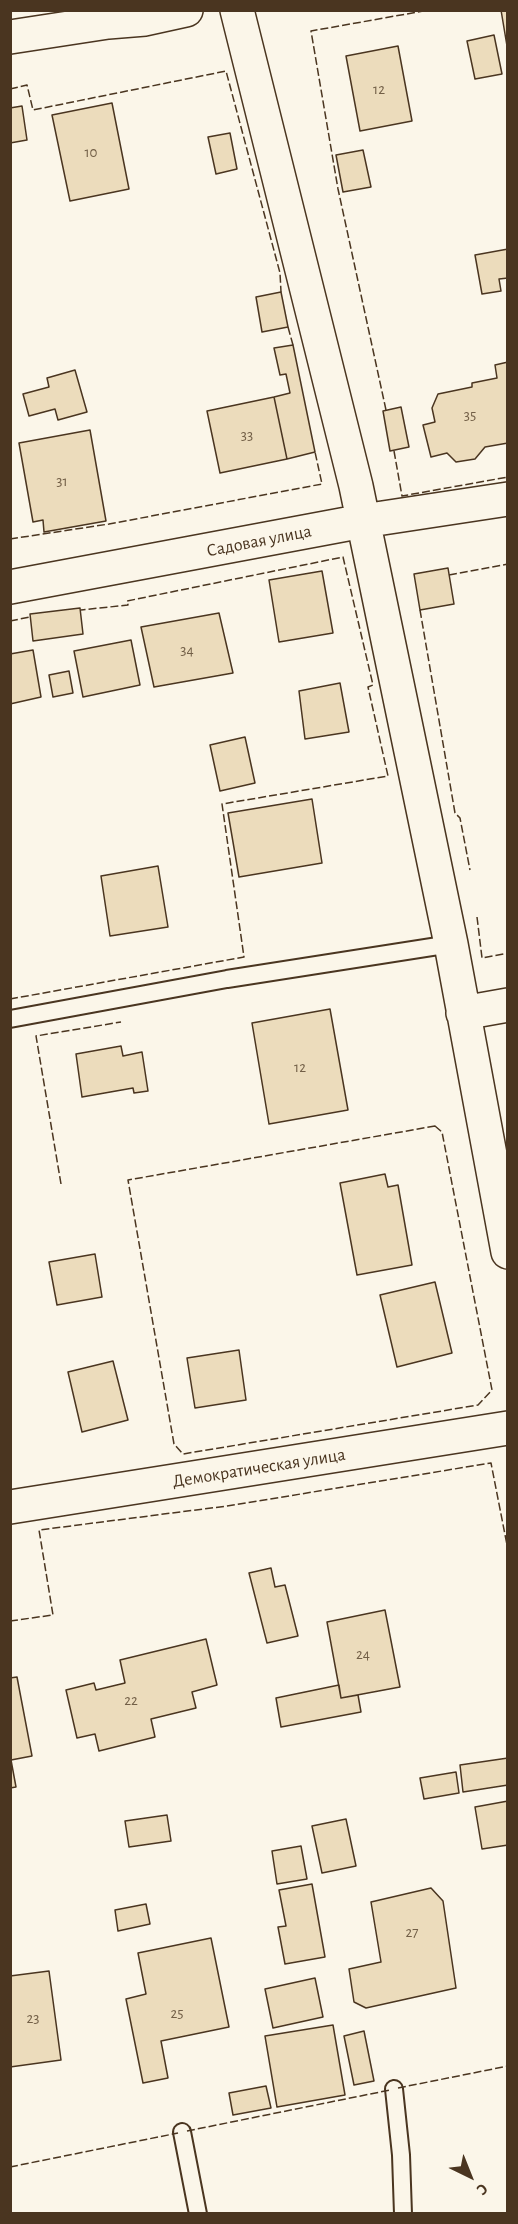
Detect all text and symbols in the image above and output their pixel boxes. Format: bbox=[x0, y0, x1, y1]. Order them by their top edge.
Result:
house number: 12 bbox=[373, 80, 385, 98]
house number: 10 bbox=[84, 143, 98, 161]
house number: 35 bbox=[464, 406, 476, 424]
house number: 33 bbox=[241, 426, 253, 444]
house number: 31 bbox=[56, 472, 68, 490]
street label: Садовая улица bbox=[205, 520, 313, 562]
house number: 34 bbox=[180, 641, 194, 659]
house number: 12 bbox=[294, 1058, 306, 1076]
street label: Демократическая улица bbox=[171, 1444, 347, 1492]
house number: 24 bbox=[356, 1645, 370, 1663]
house number: 22 bbox=[124, 1691, 138, 1709]
house number: 27 bbox=[405, 1923, 419, 1941]
house number: 25 bbox=[170, 2004, 184, 2022]
house number: 23 bbox=[26, 2009, 40, 2027]
north arrow bbox=[440, 2146, 500, 2206]
text: С bbox=[474, 2180, 491, 2198]

